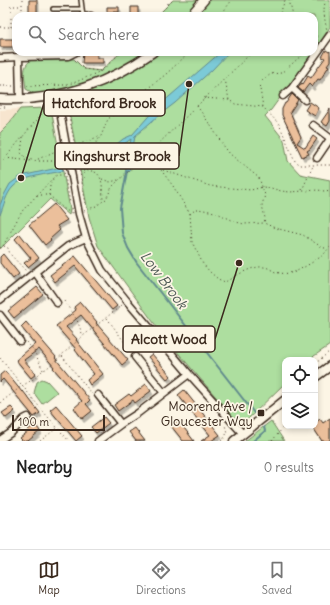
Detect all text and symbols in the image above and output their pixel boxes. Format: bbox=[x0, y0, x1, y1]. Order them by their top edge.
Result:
search box bbox=[12, 12, 318, 56]
icon: search bbox=[26, 23, 48, 45]
text: Search here bbox=[58, 25, 139, 44]
callout: Hatchford Brook bbox=[44, 90, 165, 116]
text: Hatchford Brook bbox=[52, 94, 156, 112]
callout: Kingshurst Brook bbox=[55, 143, 179, 169]
text: Kingshurst Brook bbox=[63, 147, 171, 165]
water label: Low Brook bbox=[137, 248, 192, 313]
callout: Alcott Wood bbox=[123, 326, 215, 352]
text: Alcott Wood bbox=[131, 330, 208, 348]
map controls bbox=[282, 357, 318, 429]
button: locate bbox=[282, 357, 318, 393]
button: layers bbox=[282, 393, 318, 429]
place label: Moorend Ave / Gloucester Way bbox=[161, 398, 253, 430]
marker: Moorend Ave / Gloucester Way bbox=[256, 408, 266, 418]
scale bar bbox=[12, 413, 105, 432]
text: 100 m bbox=[18, 415, 49, 429]
text: Nearby bbox=[16, 456, 72, 478]
text: 0 results bbox=[264, 459, 314, 476]
tab: Map bbox=[38, 559, 60, 597]
tab: Directions bbox=[136, 559, 186, 597]
tab: Saved bbox=[262, 559, 292, 597]

